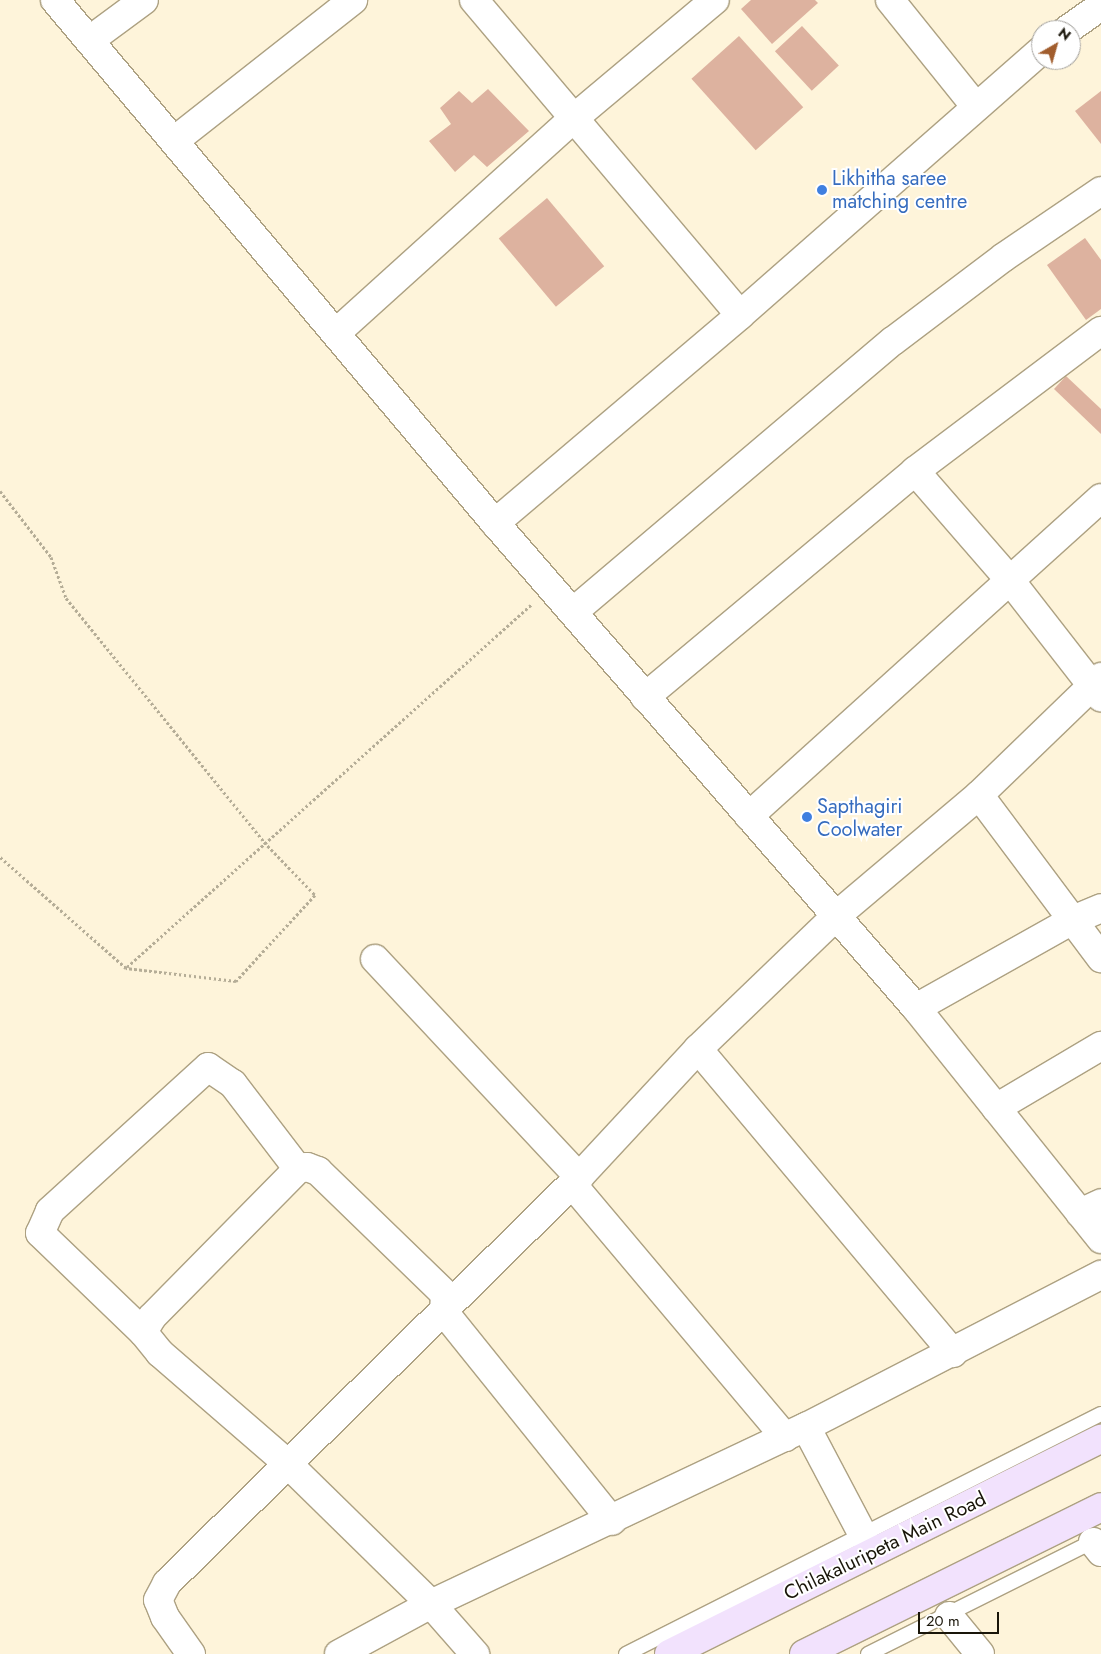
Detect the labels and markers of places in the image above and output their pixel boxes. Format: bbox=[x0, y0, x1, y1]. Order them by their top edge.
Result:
place label: Likhitha saree matching centre bbox=[832, 166, 967, 213]
marker: Likhitha saree matching centre bbox=[816, 184, 828, 196]
place label: Sapthagiri Coolwater bbox=[817, 794, 903, 841]
marker: Sapthagiri Coolwater bbox=[801, 811, 813, 823]

